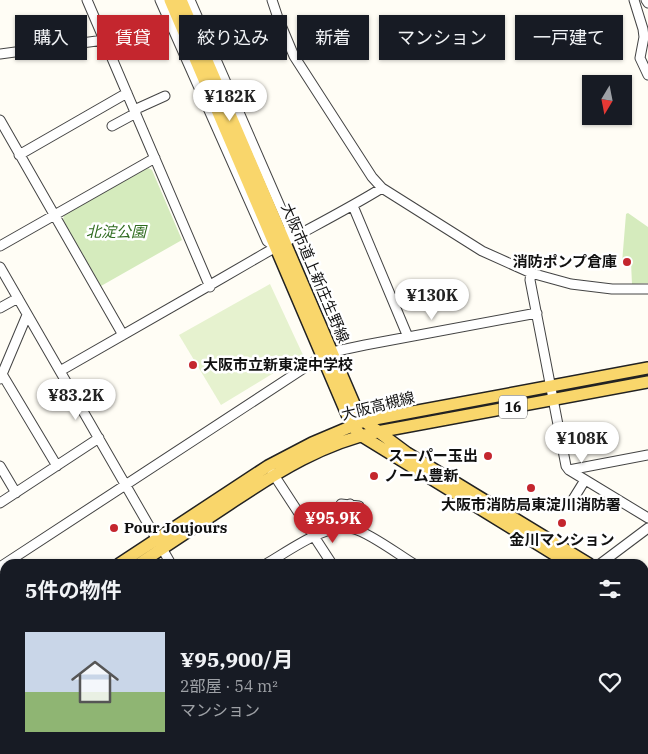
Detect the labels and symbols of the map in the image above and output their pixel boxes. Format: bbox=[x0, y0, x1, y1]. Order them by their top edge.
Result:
north arrow bbox=[582, 75, 632, 125]
pin: ¥182K bbox=[195, 80, 265, 122]
street label: 大阪市道上新庄生野線 bbox=[277, 200, 354, 346]
park label: 北淀公園 bbox=[86, 222, 148, 241]
place label: 消防ポンプ倉庫 bbox=[512, 252, 617, 271]
marker: 消防ポンプ倉庫 bbox=[621, 256, 633, 268]
pin: ¥130K bbox=[397, 278, 467, 321]
place label: 大阪市立新東淀中学校 bbox=[203, 355, 353, 374]
marker: 大阪市立新東淀中学校 bbox=[187, 359, 199, 371]
pin: ¥83.2K bbox=[35, 378, 117, 421]
street label: 大阪高槻線 bbox=[339, 387, 417, 424]
road number: 16 bbox=[499, 396, 527, 418]
pin: ¥108K bbox=[547, 422, 617, 464]
place label: スーパー玉出 bbox=[388, 446, 478, 465]
marker: スーパー玉出 bbox=[482, 450, 494, 462]
place label: ノーム豊新 bbox=[384, 466, 459, 485]
marker: ノーム豊新 bbox=[368, 470, 380, 482]
marker: 大阪市消防局東淀川消防署 bbox=[525, 482, 537, 494]
place label: 大阪市消防局東淀川消防署 bbox=[441, 495, 621, 514]
pin: ¥95.9K bbox=[292, 502, 374, 544]
marker: 金川マンション bbox=[556, 517, 568, 529]
place label: Pour Joujours bbox=[124, 518, 227, 537]
marker: Pour Joujours bbox=[108, 522, 120, 534]
place label: 金川マンション bbox=[509, 530, 615, 549]

